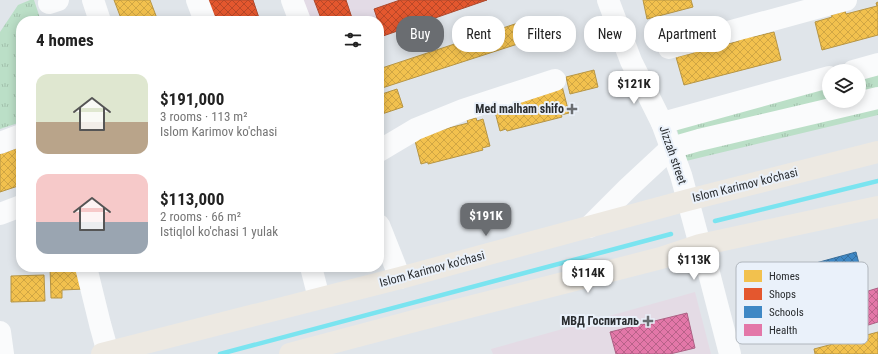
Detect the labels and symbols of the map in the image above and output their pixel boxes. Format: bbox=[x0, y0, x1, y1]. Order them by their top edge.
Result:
pin: $121K bbox=[606, 71, 662, 105]
place label: Med malham shifo bbox=[475, 102, 564, 116]
marker: Med malham shifo bbox=[567, 104, 577, 114]
street label: Jizzah street bbox=[656, 124, 690, 186]
street label: Islom Karimov ko'chasi bbox=[691, 165, 799, 205]
pin: $191K bbox=[458, 203, 514, 237]
pin: $113K bbox=[666, 247, 722, 281]
street label: Islom Karimov ko'chasi bbox=[378, 248, 486, 290]
pin: $114K bbox=[560, 260, 616, 294]
legend bbox=[736, 262, 868, 344]
text: Homes bbox=[769, 270, 800, 283]
text: Shops bbox=[769, 288, 796, 301]
text: Schools bbox=[769, 306, 804, 319]
place label: МВД Госпиталь bbox=[561, 314, 639, 328]
marker: МВД Госпиталь bbox=[642, 315, 654, 327]
text: Health bbox=[769, 324, 797, 337]

